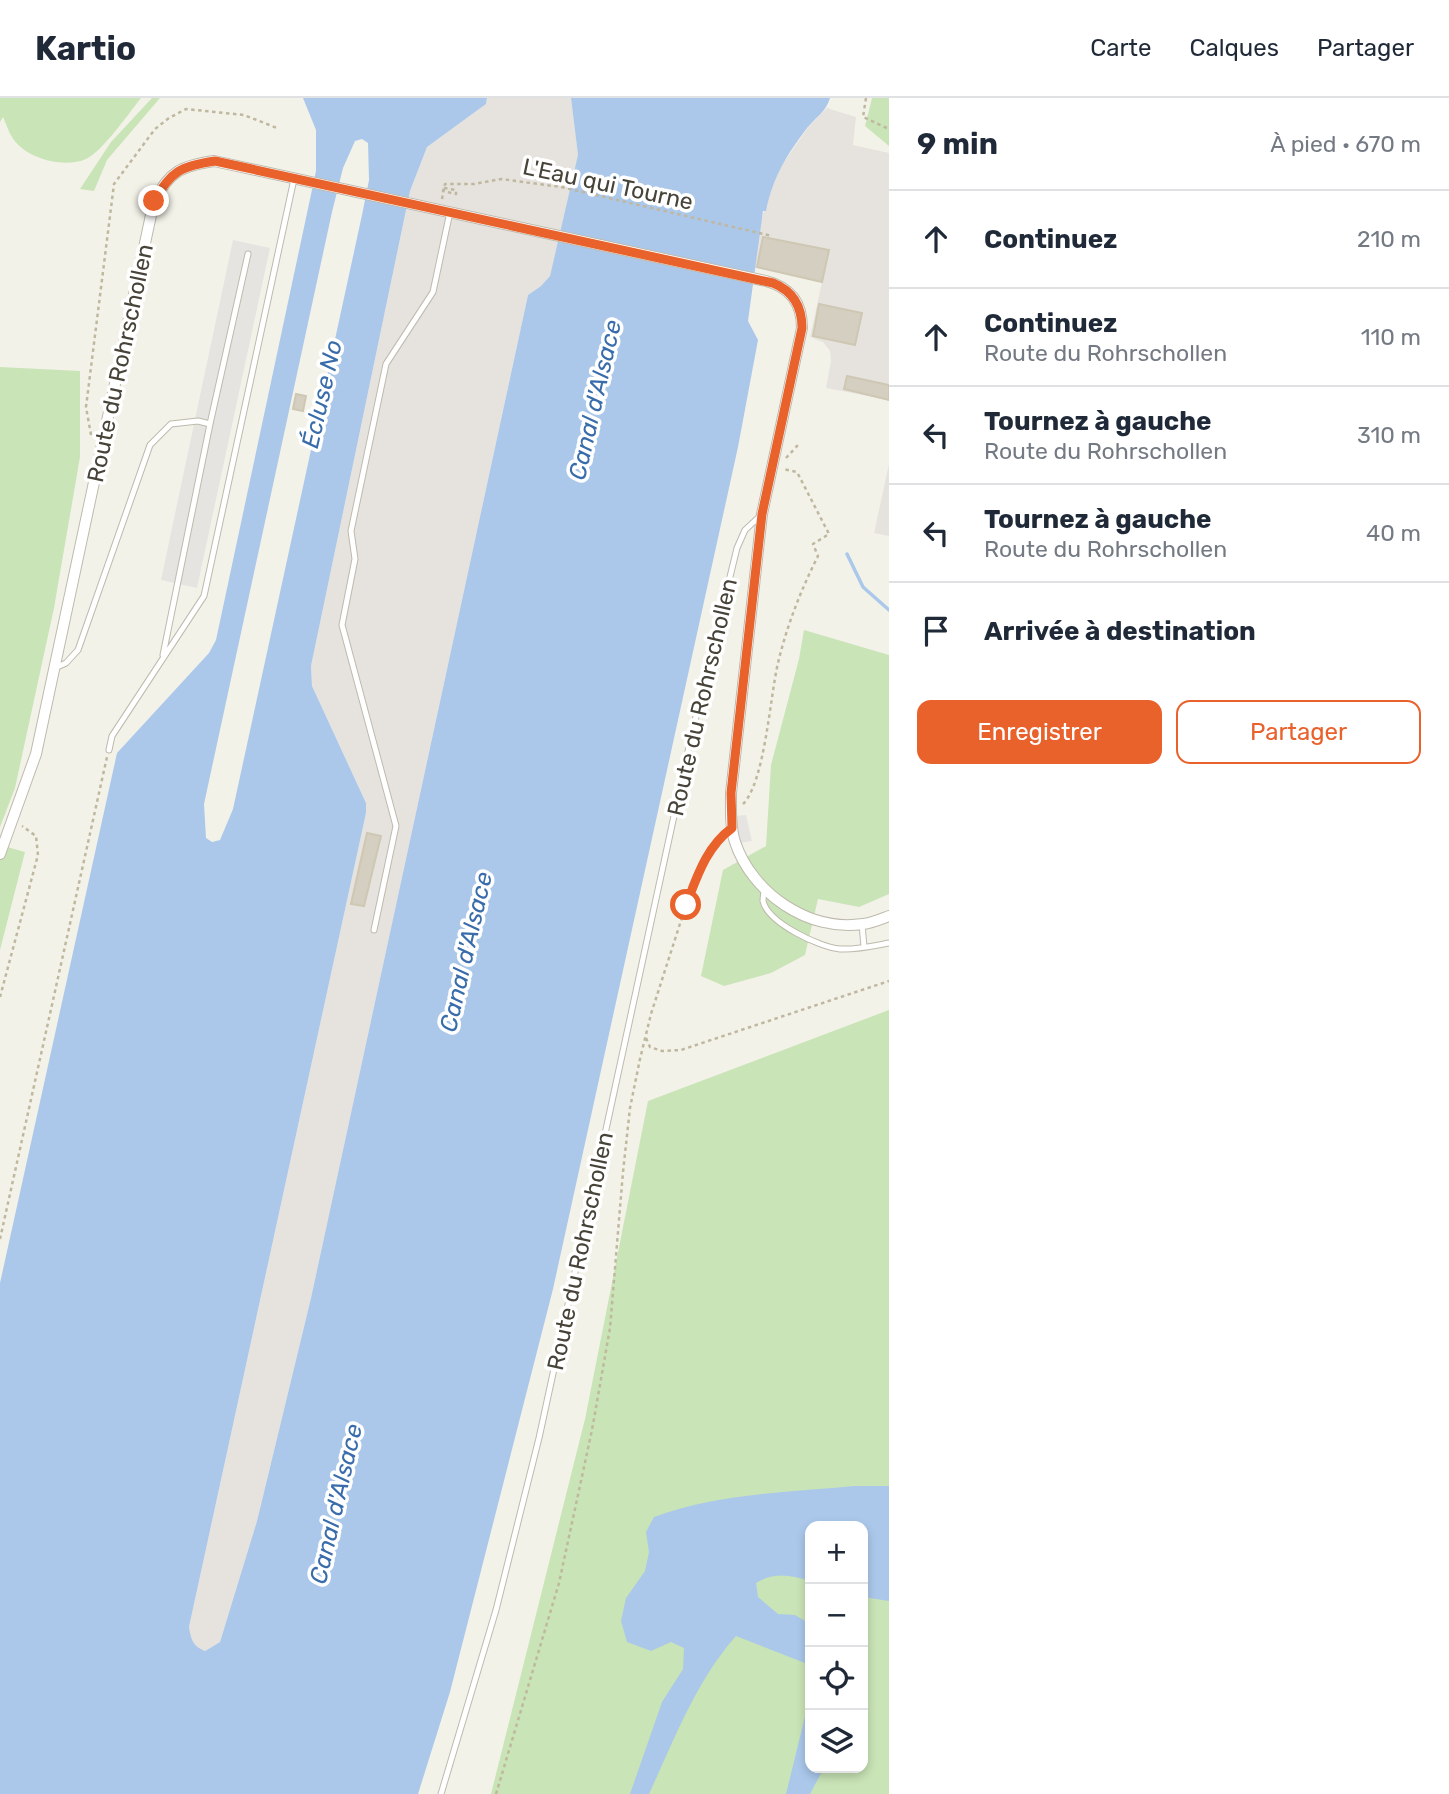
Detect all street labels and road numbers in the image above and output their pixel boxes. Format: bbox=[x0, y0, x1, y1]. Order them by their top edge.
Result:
street label: L'Eau qui Tourne bbox=[520, 152, 696, 216]
street label: Route du Rohrschollen bbox=[81, 241, 159, 485]
street label: Route du Rohrschollen bbox=[661, 575, 743, 819]
street label: Route du Rohrschollen bbox=[541, 1129, 619, 1373]

